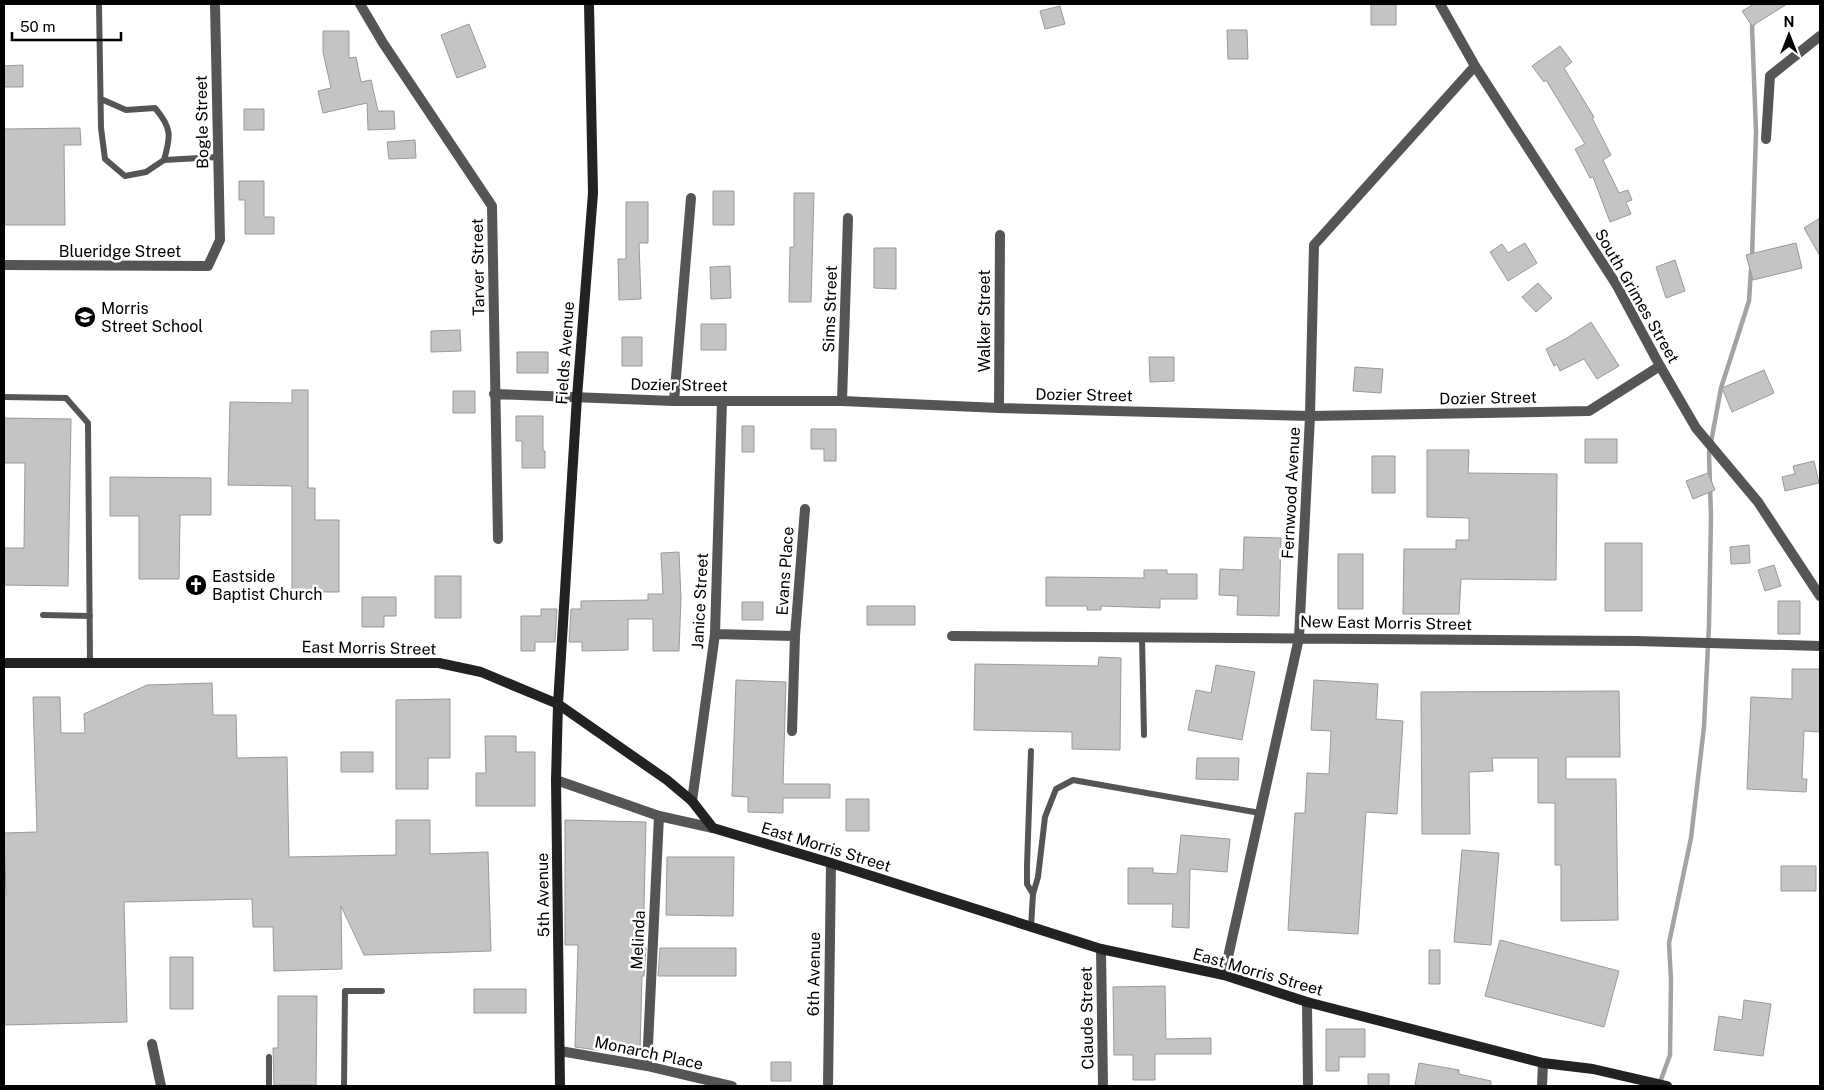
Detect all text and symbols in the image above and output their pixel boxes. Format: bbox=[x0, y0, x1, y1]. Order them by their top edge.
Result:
scale bar bbox=[12, 10, 121, 42]
north arrow bbox=[1764, 10, 1814, 60]
text: N bbox=[1784, 14, 1794, 30]
text: 50 m bbox=[20, 18, 55, 35]
street label: Bogle Street bbox=[192, 75, 212, 169]
street label: Tarver Street bbox=[468, 218, 488, 316]
street label: South Grimes Street bbox=[1591, 225, 1683, 367]
street label: Blueridge Street bbox=[59, 242, 181, 261]
street label: Sims Street bbox=[819, 265, 841, 353]
street label: Walker Street bbox=[975, 270, 994, 372]
place label: Morris Street School bbox=[101, 299, 203, 336]
street label: Fields Avenue bbox=[552, 301, 578, 405]
school or university icon: Morris Street School bbox=[73, 305, 97, 329]
street label: Dozier Street bbox=[630, 375, 728, 395]
street label: Dozier Street bbox=[1035, 385, 1133, 405]
street label: Dozier Street bbox=[1439, 388, 1537, 408]
street label: Fernwood Avenue bbox=[1278, 426, 1304, 560]
street label: Evans Place bbox=[772, 526, 798, 616]
street label: Janice Street bbox=[688, 552, 712, 650]
place label: Eastside Baptist Church bbox=[212, 567, 323, 604]
church icon: Eastside Baptist Church bbox=[184, 573, 208, 597]
street label: New East Morris Street bbox=[1300, 612, 1472, 634]
street label: East Morris Street bbox=[301, 637, 437, 659]
street label: East Morris Street bbox=[759, 818, 893, 876]
street label: 5th Avenue bbox=[533, 853, 553, 937]
street label: Melinda bbox=[627, 910, 649, 970]
street label: 6th Avenue bbox=[804, 932, 824, 1016]
street label: East Morris Street bbox=[1191, 944, 1325, 1000]
street label: Claude Street bbox=[1077, 966, 1097, 1070]
street label: Monarch Place bbox=[593, 1032, 705, 1074]

